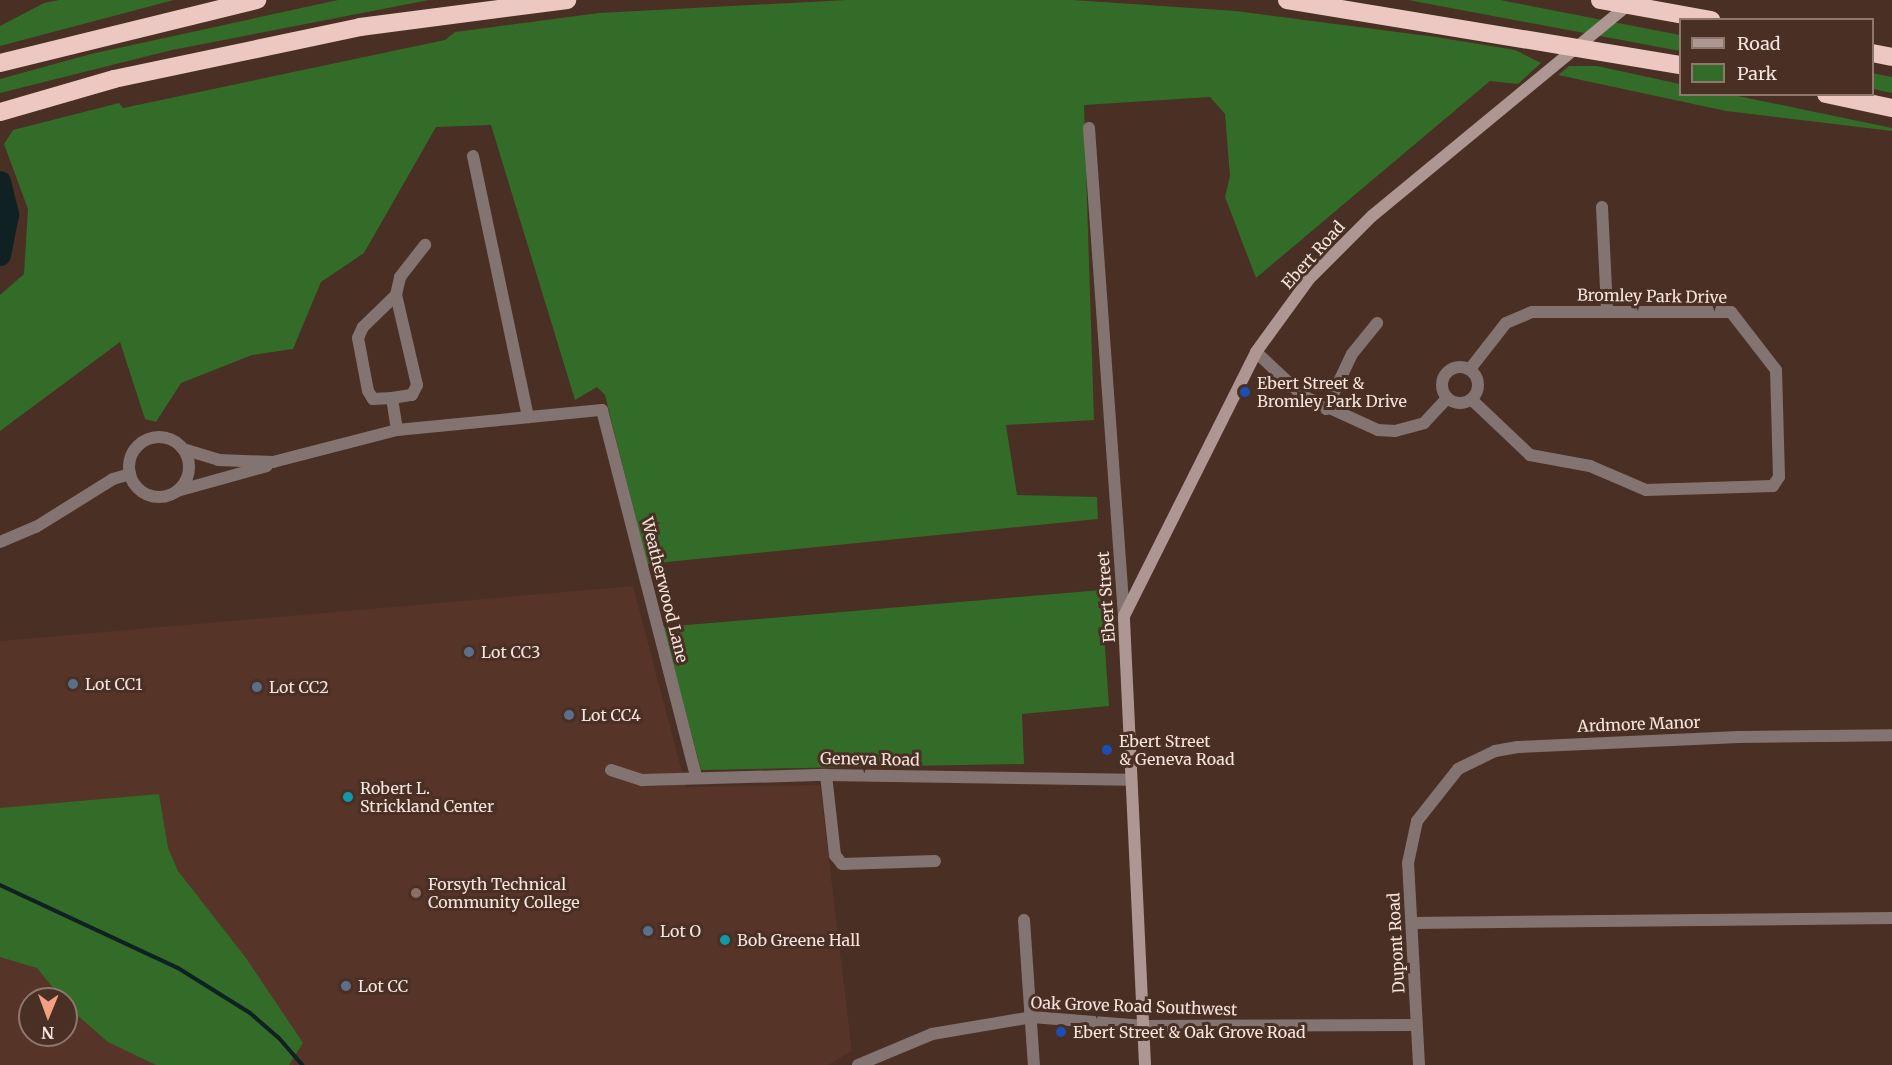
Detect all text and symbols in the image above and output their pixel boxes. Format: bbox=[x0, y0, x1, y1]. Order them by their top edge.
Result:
legend bbox=[1679, 18, 1874, 96]
text: Road bbox=[1737, 32, 1781, 55]
text: Park bbox=[1737, 62, 1777, 85]
street label: Ebert Road bbox=[1278, 217, 1348, 293]
street label: Bromley Park Drive bbox=[1577, 285, 1727, 307]
place label: Ebert Street & Bromley Park Drive bbox=[1257, 373, 1407, 411]
marker: Ebert Street & Bromley Park Drive bbox=[1238, 385, 1252, 399]
street label: Weatherwood Lane bbox=[638, 515, 692, 665]
street label: Ebert Street bbox=[1093, 551, 1119, 643]
place label: Lot CC3 bbox=[481, 642, 540, 662]
marker: Lot CC3 bbox=[462, 645, 476, 659]
place label: Lot CC1 bbox=[85, 674, 142, 694]
marker: Lot CC1 bbox=[66, 677, 80, 691]
place label: Lot CC2 bbox=[269, 677, 329, 697]
marker: Lot CC2 bbox=[250, 680, 264, 694]
place label: Lot CC4 bbox=[581, 705, 641, 725]
marker: Lot CC4 bbox=[562, 708, 576, 722]
street label: Ardmore Manor bbox=[1577, 712, 1701, 736]
place label: Ebert Street & Geneva Road bbox=[1119, 731, 1235, 769]
marker: Ebert Street & Geneva Road bbox=[1100, 743, 1114, 757]
street label: Geneva Road bbox=[820, 749, 920, 769]
place label: Robert L. Strickland Center bbox=[360, 778, 494, 816]
marker: Robert L. Strickland Center bbox=[341, 790, 355, 804]
place label: Forsyth Technical Community College bbox=[428, 874, 580, 912]
marker: Forsyth Technical Community College bbox=[409, 886, 423, 900]
street label: Dupont Road bbox=[1384, 892, 1408, 994]
place label: Lot O bbox=[660, 921, 701, 941]
marker: Lot O bbox=[641, 924, 655, 938]
place label: Bob Greene Hall bbox=[737, 930, 860, 950]
marker: Bob Greene Hall bbox=[718, 933, 732, 947]
place label: Lot CC bbox=[358, 976, 408, 996]
marker: Lot CC bbox=[339, 979, 353, 993]
north arrow bbox=[18, 987, 78, 1047]
street label: Oak Grove Road Southwest bbox=[1030, 993, 1238, 1019]
place label: Ebert Street & Oak Grove Road bbox=[1073, 1022, 1306, 1042]
text: N bbox=[41, 1023, 54, 1043]
marker: Ebert Street & Oak Grove Road bbox=[1054, 1025, 1068, 1039]

